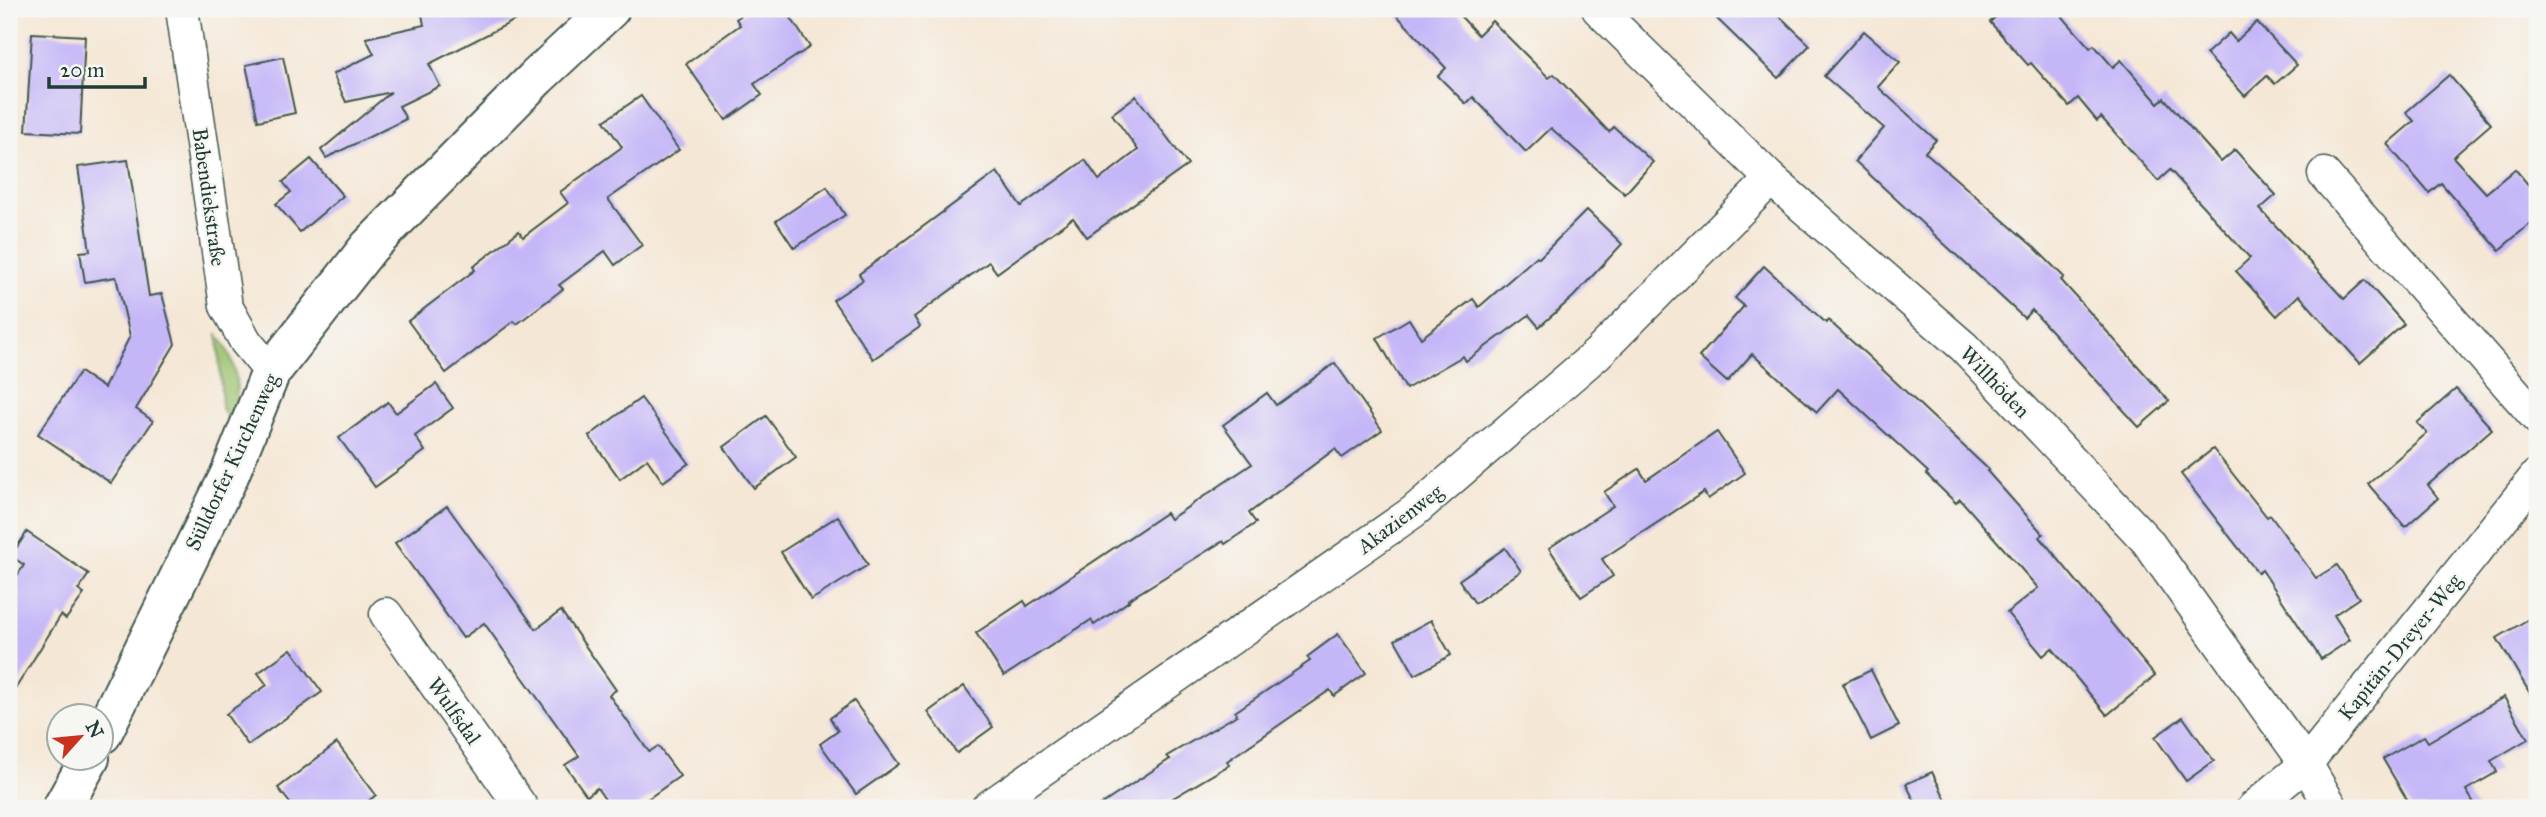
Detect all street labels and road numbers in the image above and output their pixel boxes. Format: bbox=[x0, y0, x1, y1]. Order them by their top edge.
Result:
street label: Babendiekstraße bbox=[186, 126, 232, 268]
street label: Willhöden bbox=[1954, 341, 2036, 423]
street label: Sülldorfer Kirchenweg bbox=[180, 369, 285, 555]
street label: Akazienweg bbox=[1351, 478, 1448, 560]
street label: Kapitän-Dreyer-Weg bbox=[2333, 568, 2467, 726]
street label: Wulfsdal bbox=[421, 672, 487, 750]

